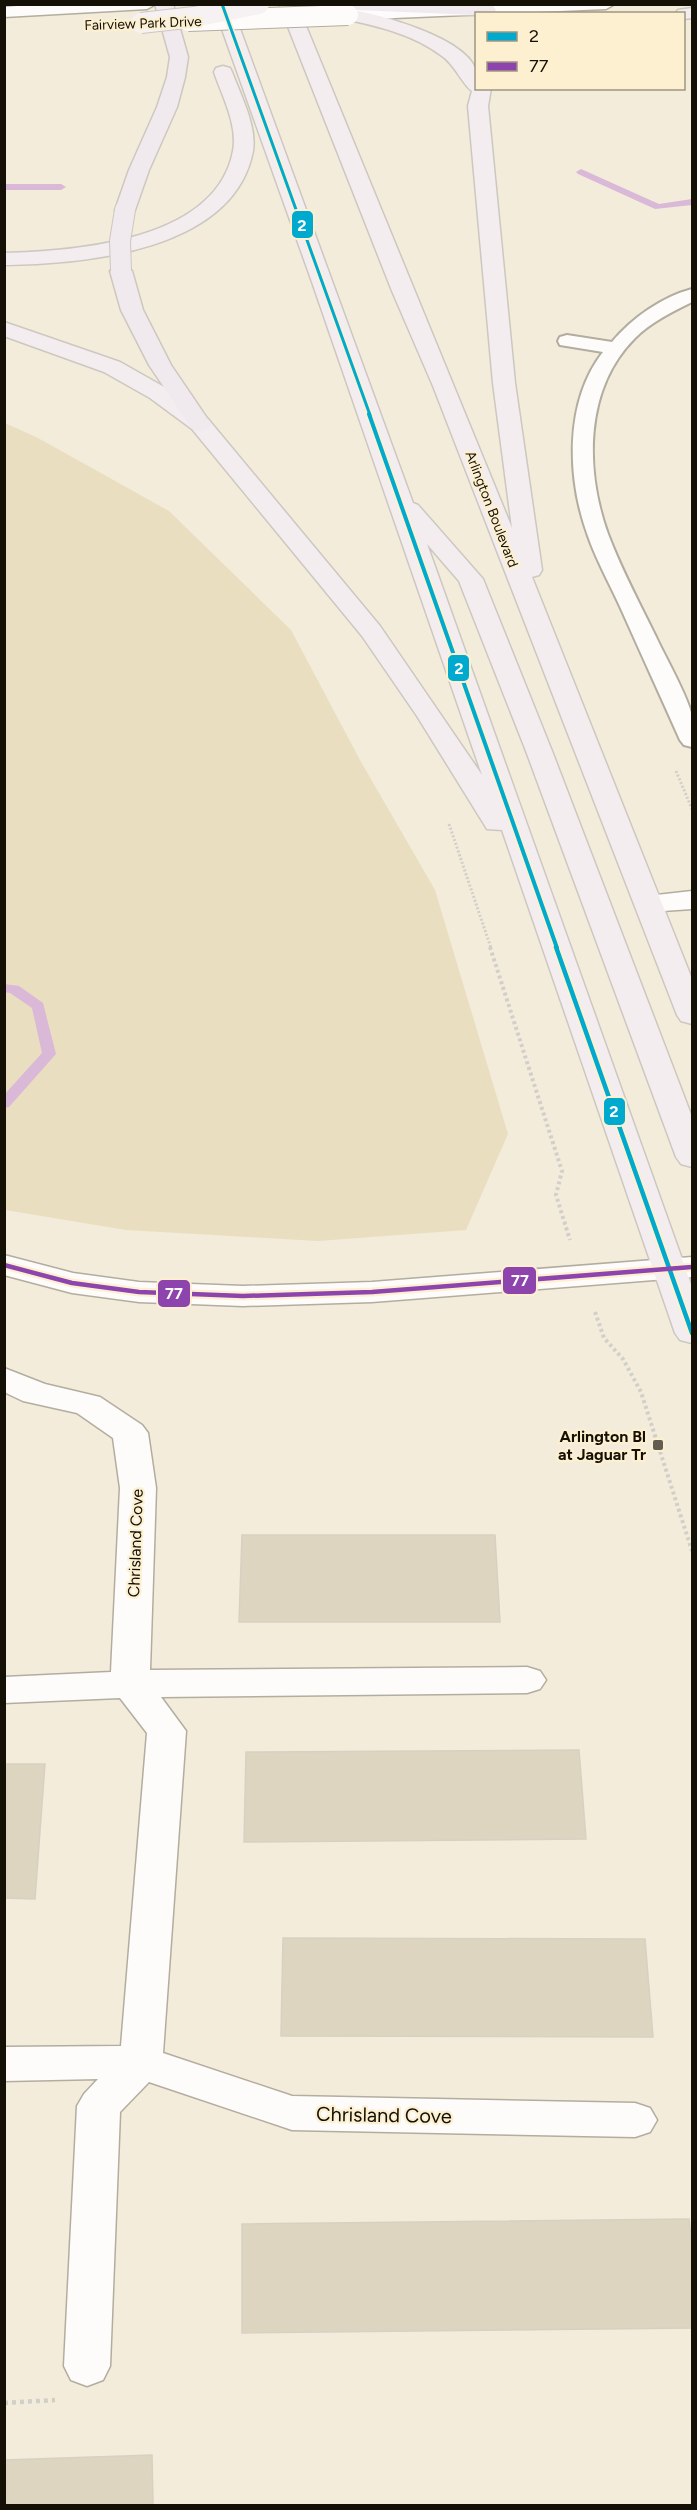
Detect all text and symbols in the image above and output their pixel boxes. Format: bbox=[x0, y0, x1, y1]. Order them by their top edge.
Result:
legend bbox=[475, 12, 685, 90]
street label: Fairview Park Drive bbox=[84, 13, 202, 34]
text: 2 bbox=[529, 25, 539, 47]
text: 77 bbox=[529, 55, 549, 77]
line badge: 2 bbox=[291, 210, 314, 239]
text: 2 bbox=[297, 216, 307, 235]
street label: Arlington Boulevard bbox=[461, 449, 522, 570]
line badge: 2 bbox=[447, 654, 470, 682]
text: 2 bbox=[454, 659, 464, 678]
line badge: 2 bbox=[603, 1097, 626, 1126]
text: 2 bbox=[609, 1102, 619, 1121]
line badge: 77 bbox=[502, 1266, 537, 1295]
text: 77 bbox=[511, 1271, 529, 1290]
line badge: 77 bbox=[157, 1279, 191, 1308]
text: 77 bbox=[165, 1284, 183, 1303]
place label: Arlington Bl at Jaguar Tr bbox=[558, 1427, 646, 1464]
marker: Arlington Bl at Jaguar Tr bbox=[651, 1438, 665, 1452]
street label: Chrisland Cove bbox=[124, 1488, 147, 1598]
street label: Chrisland Cove bbox=[316, 2102, 452, 2128]

